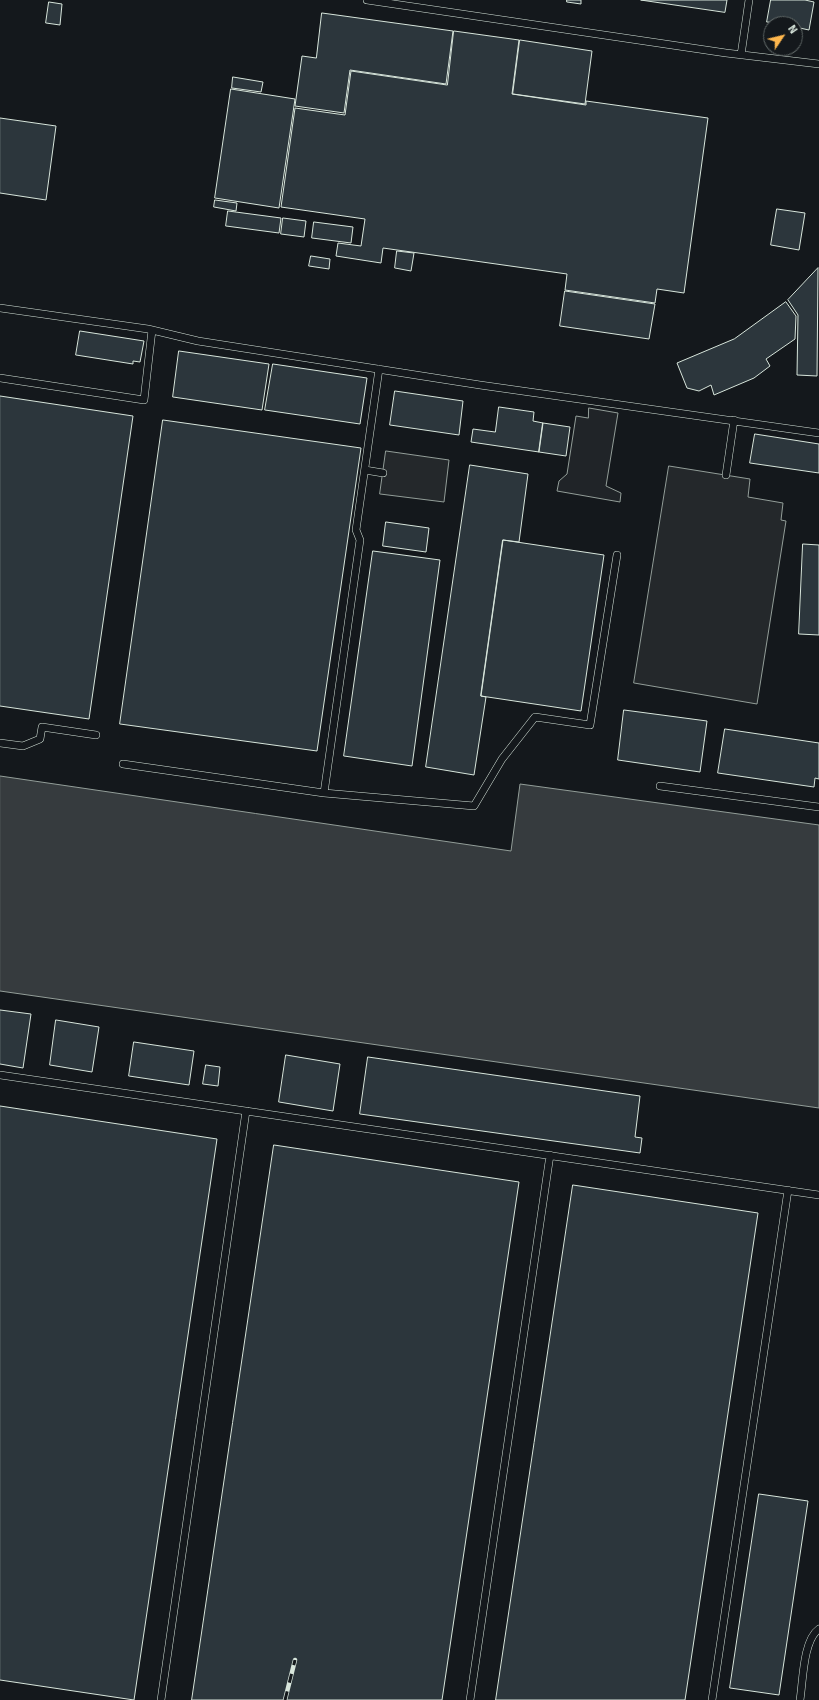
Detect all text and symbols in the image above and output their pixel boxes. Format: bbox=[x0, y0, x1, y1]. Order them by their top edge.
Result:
north arrow bbox=[763, 16, 803, 56]
text: N bbox=[785, 23, 800, 36]

